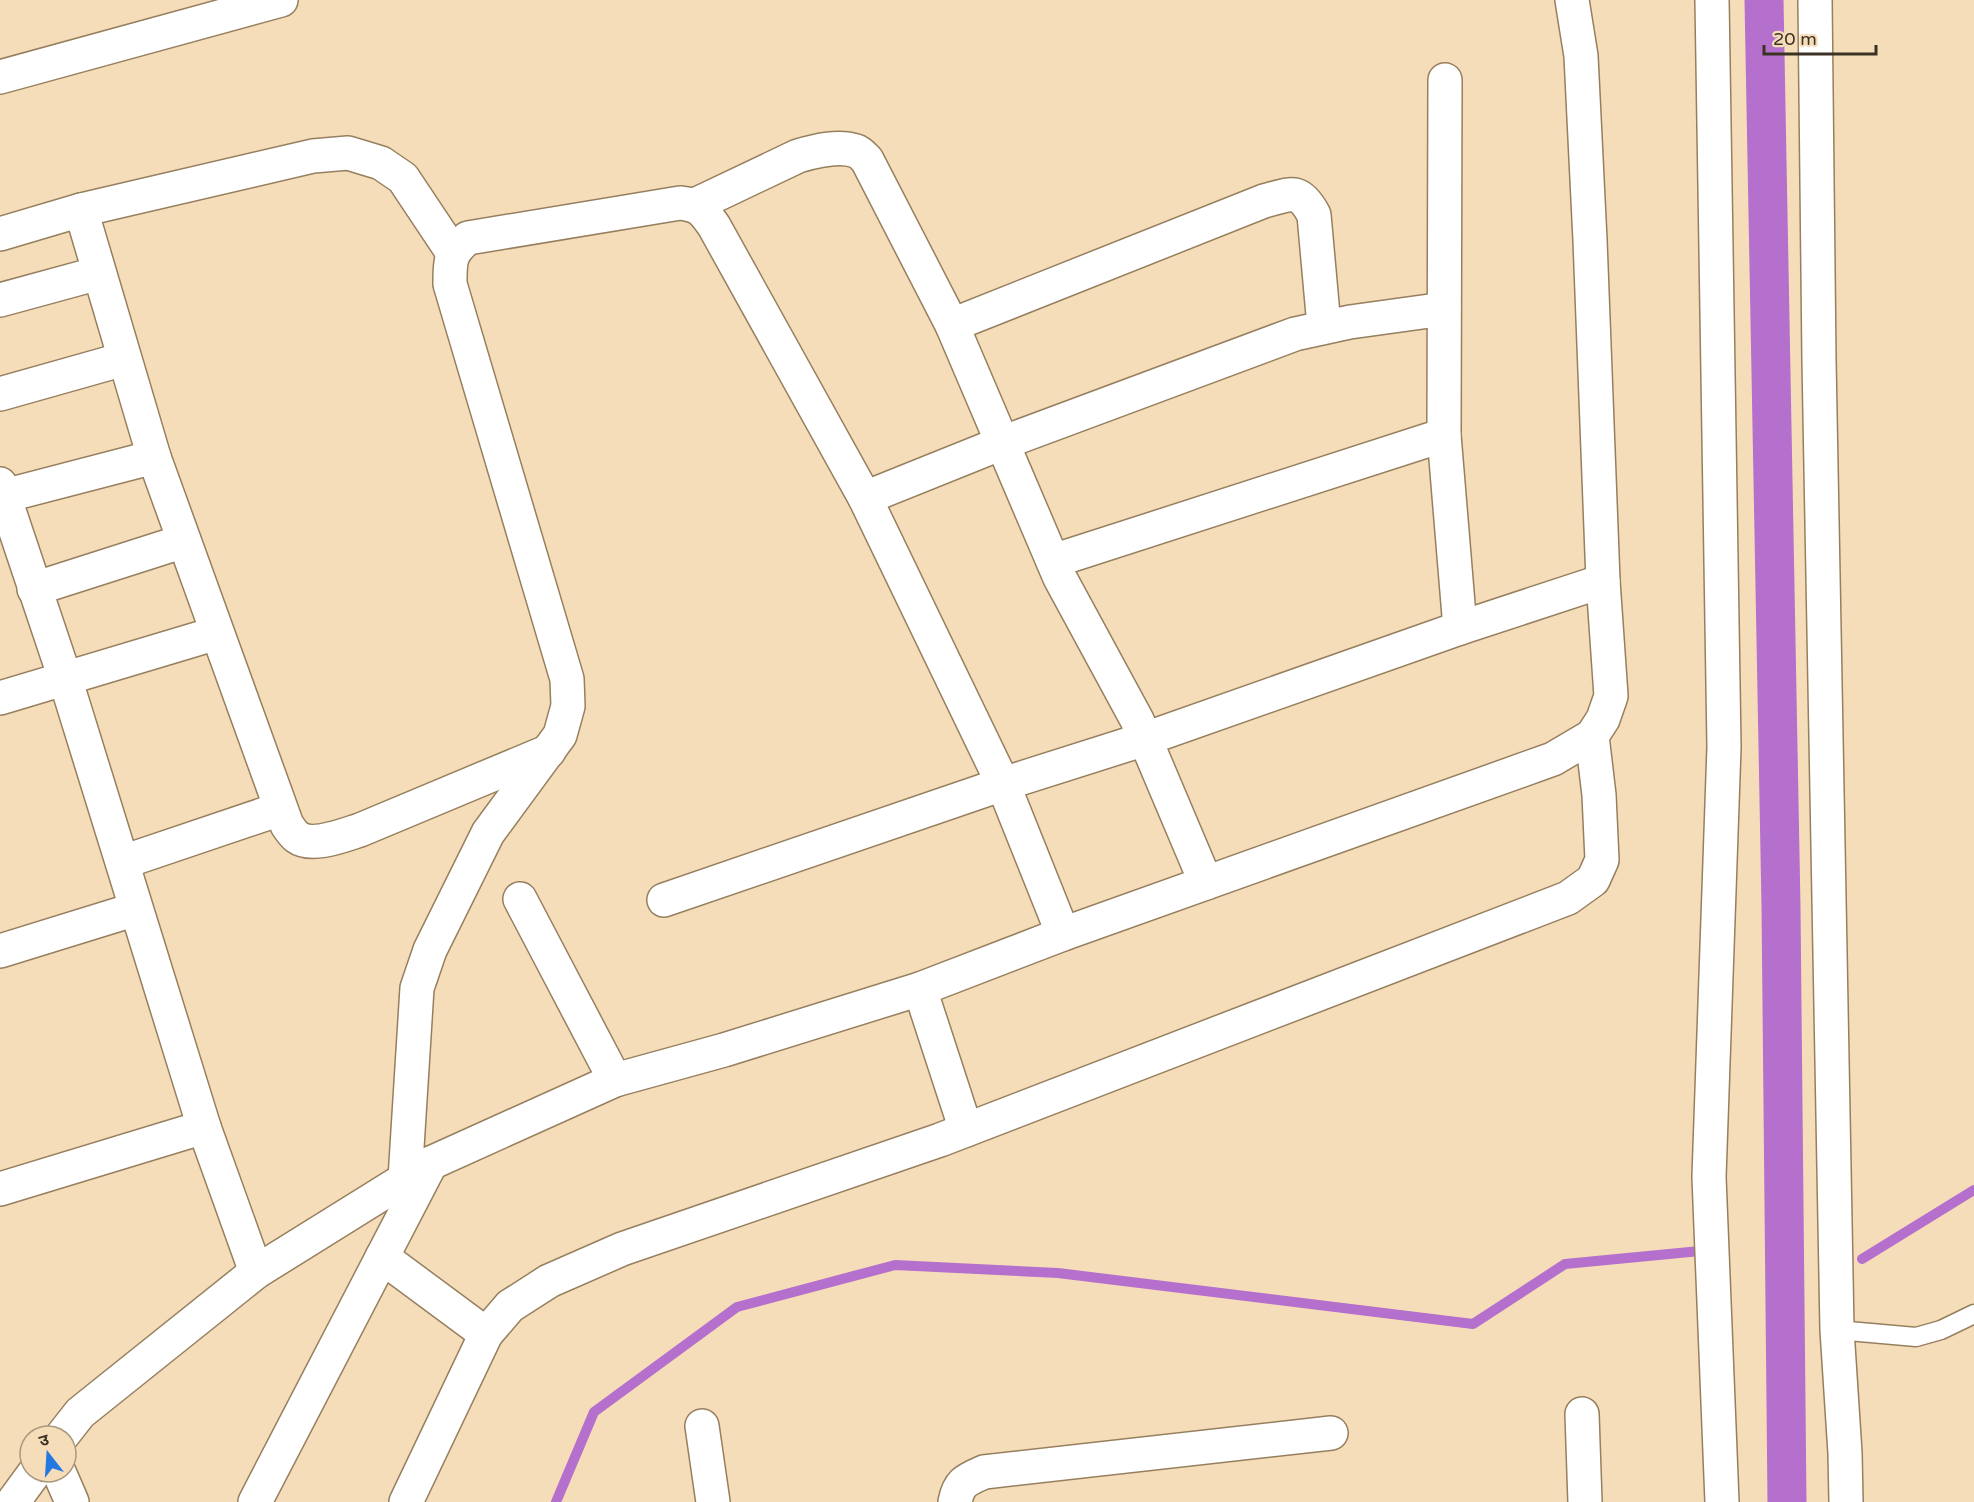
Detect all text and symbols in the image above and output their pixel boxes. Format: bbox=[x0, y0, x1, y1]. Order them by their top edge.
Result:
scale bar bbox=[1764, 18, 1876, 56]
text: 20 m bbox=[1773, 28, 1817, 50]
north arrow bbox=[18, 1424, 78, 1484]
text: उ bbox=[37, 1429, 52, 1452]

